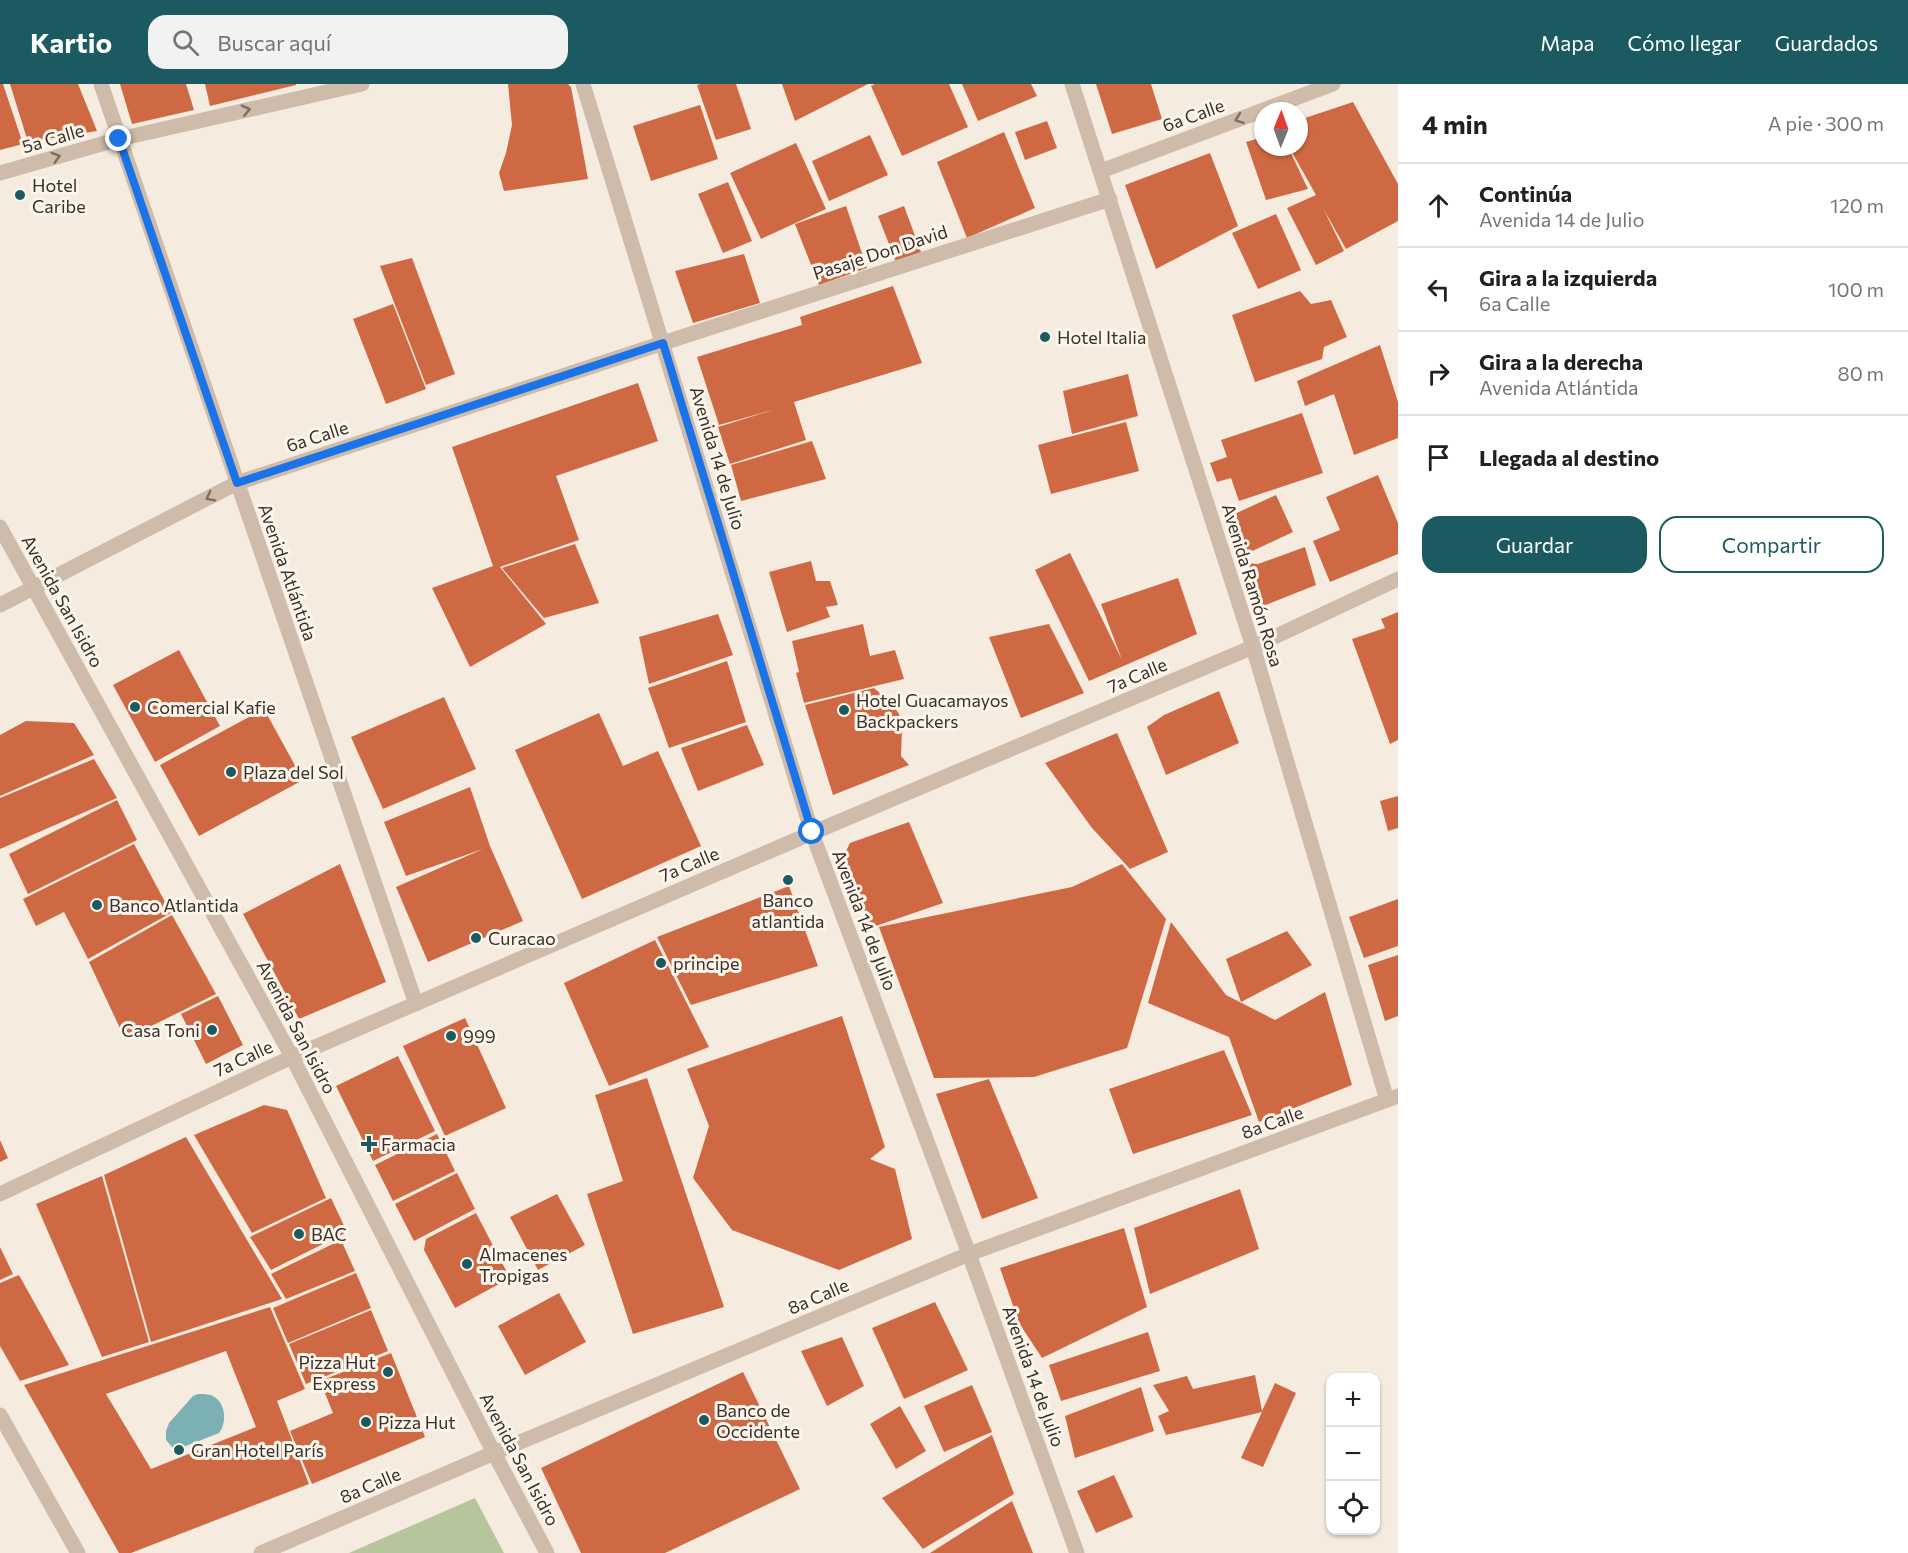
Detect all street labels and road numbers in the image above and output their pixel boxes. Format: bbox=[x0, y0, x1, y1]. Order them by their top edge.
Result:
street label: 6a Calle bbox=[1159, 94, 1227, 136]
street label: 5a Calle bbox=[19, 119, 87, 157]
street label: Pasaje Don David bbox=[810, 220, 950, 284]
street label: Avenida 14 de Julio bbox=[686, 384, 750, 532]
street label: 6a Calle bbox=[283, 416, 351, 456]
street label: Avenida Atlántida bbox=[254, 501, 322, 643]
street label: Avenida Ramón Rosa bbox=[1218, 501, 1288, 669]
street label: Avenida San Isidro bbox=[18, 531, 108, 671]
street label: 7a Calle bbox=[1104, 653, 1170, 697]
street label: 7a Calle bbox=[656, 842, 722, 886]
street label: Avenida 14 de Julio bbox=[828, 847, 902, 993]
street label: Avenida San Isidro bbox=[253, 957, 341, 1097]
street label: 7a Calle bbox=[210, 1035, 276, 1081]
street label: 8a Calle bbox=[1238, 1101, 1306, 1143]
street label: 8a Calle bbox=[784, 1273, 852, 1319]
street label: Avenida 14 de Julio bbox=[998, 1302, 1070, 1450]
street label: Avenida San Isidro bbox=[476, 1389, 564, 1529]
street label: 8a Calle bbox=[336, 1462, 404, 1508]

